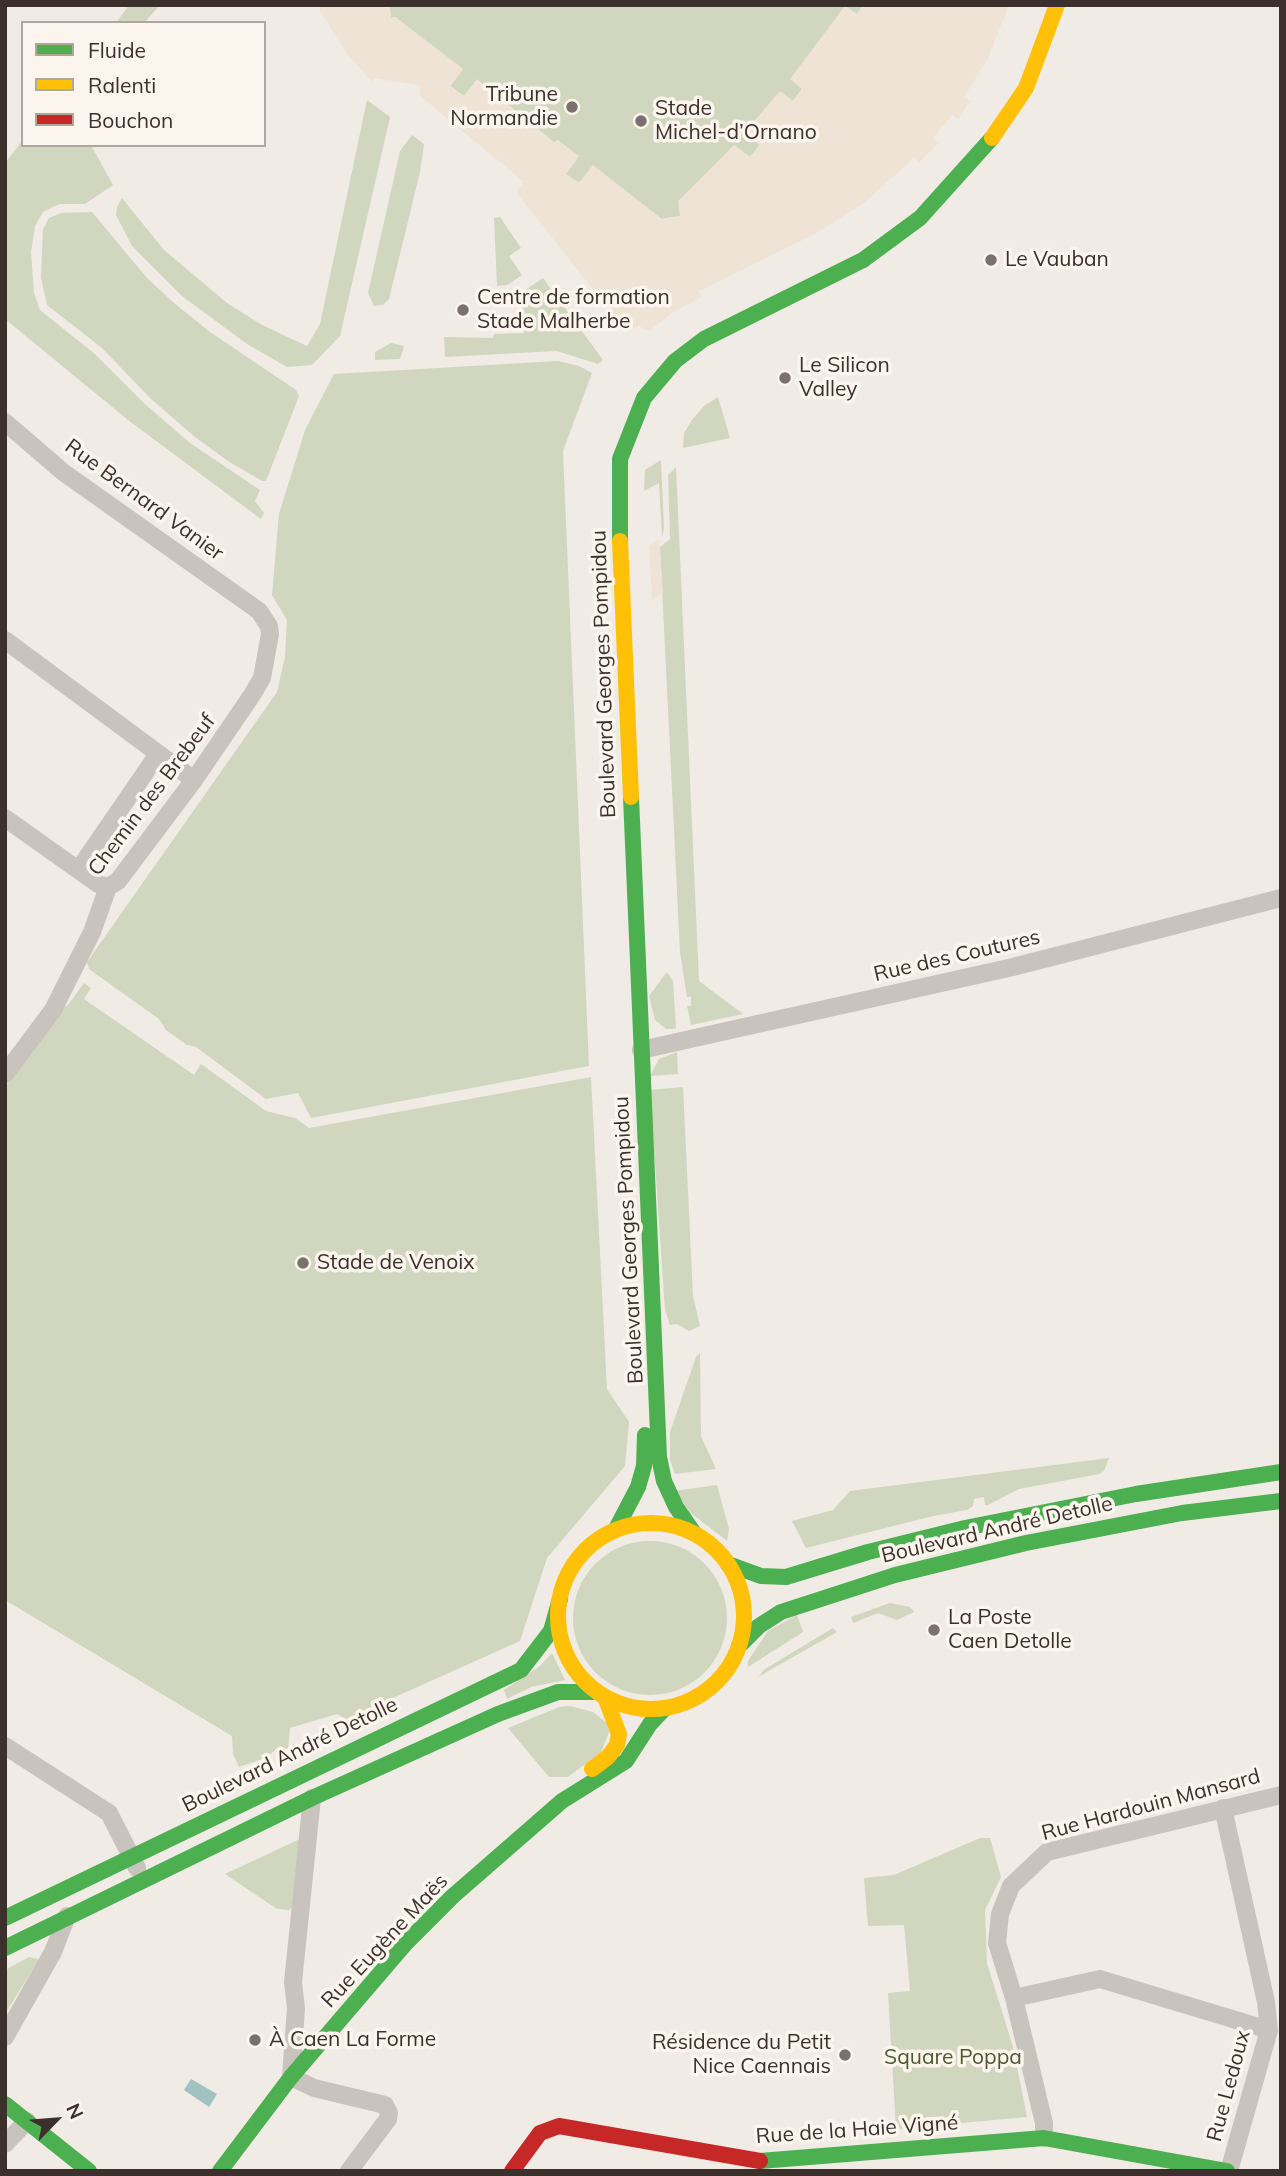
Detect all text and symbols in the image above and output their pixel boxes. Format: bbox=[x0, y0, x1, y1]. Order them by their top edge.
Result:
legend bbox=[21, 21, 266, 147]
text: Fluide bbox=[88, 37, 146, 63]
text: Ralenti bbox=[88, 72, 156, 98]
place label: Tribune Normandie bbox=[450, 82, 558, 132]
place label: Stade Michel-d’Ornano bbox=[655, 96, 817, 146]
marker: Tribune Normandie bbox=[564, 99, 580, 115]
text: Bouchon bbox=[88, 107, 173, 133]
marker: Stade Michel-d’Ornano bbox=[633, 113, 649, 129]
place label: Le Vauban bbox=[1005, 247, 1109, 273]
marker: Le Vauban bbox=[983, 252, 999, 268]
place label: Centre de formation Stade Malherbe bbox=[477, 285, 670, 335]
marker: Centre de formation Stade Malherbe bbox=[455, 302, 471, 318]
place label: Le Silicon Valley bbox=[799, 353, 890, 403]
marker: Le Silicon Valley bbox=[777, 370, 793, 386]
street label: Rue Bernard Vanier bbox=[60, 434, 228, 566]
street label: Boulevard Georges Pompidou bbox=[586, 530, 622, 818]
street label: Chemin des Brebeuf bbox=[83, 709, 221, 881]
street label: Rue des Coutures bbox=[871, 925, 1043, 987]
street label: Boulevard Georges Pompidou bbox=[609, 1096, 649, 1384]
place label: Stade de Venoix bbox=[317, 1250, 474, 1276]
marker: Stade de Venoix bbox=[295, 1255, 311, 1271]
street label: Boulevard André Detolle bbox=[879, 1491, 1115, 1569]
place label: La Poste Caen Detolle bbox=[948, 1605, 1072, 1655]
marker: La Poste Caen Detolle bbox=[926, 1622, 942, 1638]
street label: Boulevard André Detolle bbox=[178, 1692, 402, 1818]
street label: Rue Hardouin Mansard bbox=[1039, 1764, 1263, 1846]
street label: Rue Eugène Maës bbox=[317, 1869, 453, 2013]
place label: À Caen La Forme bbox=[269, 2027, 436, 2053]
street label: Rue Ledoux bbox=[1202, 2028, 1256, 2144]
place label: Résidence du Petit Nice Caennais bbox=[652, 2030, 831, 2080]
marker: À Caen La Forme bbox=[247, 2032, 263, 2048]
park label: Square Poppa bbox=[884, 2045, 1022, 2071]
marker: Résidence du Petit Nice Caennais bbox=[837, 2047, 853, 2063]
north arrow bbox=[21, 2085, 91, 2155]
text: N bbox=[61, 2100, 89, 2123]
street label: Rue de la Haie Vigné bbox=[755, 2110, 959, 2150]

